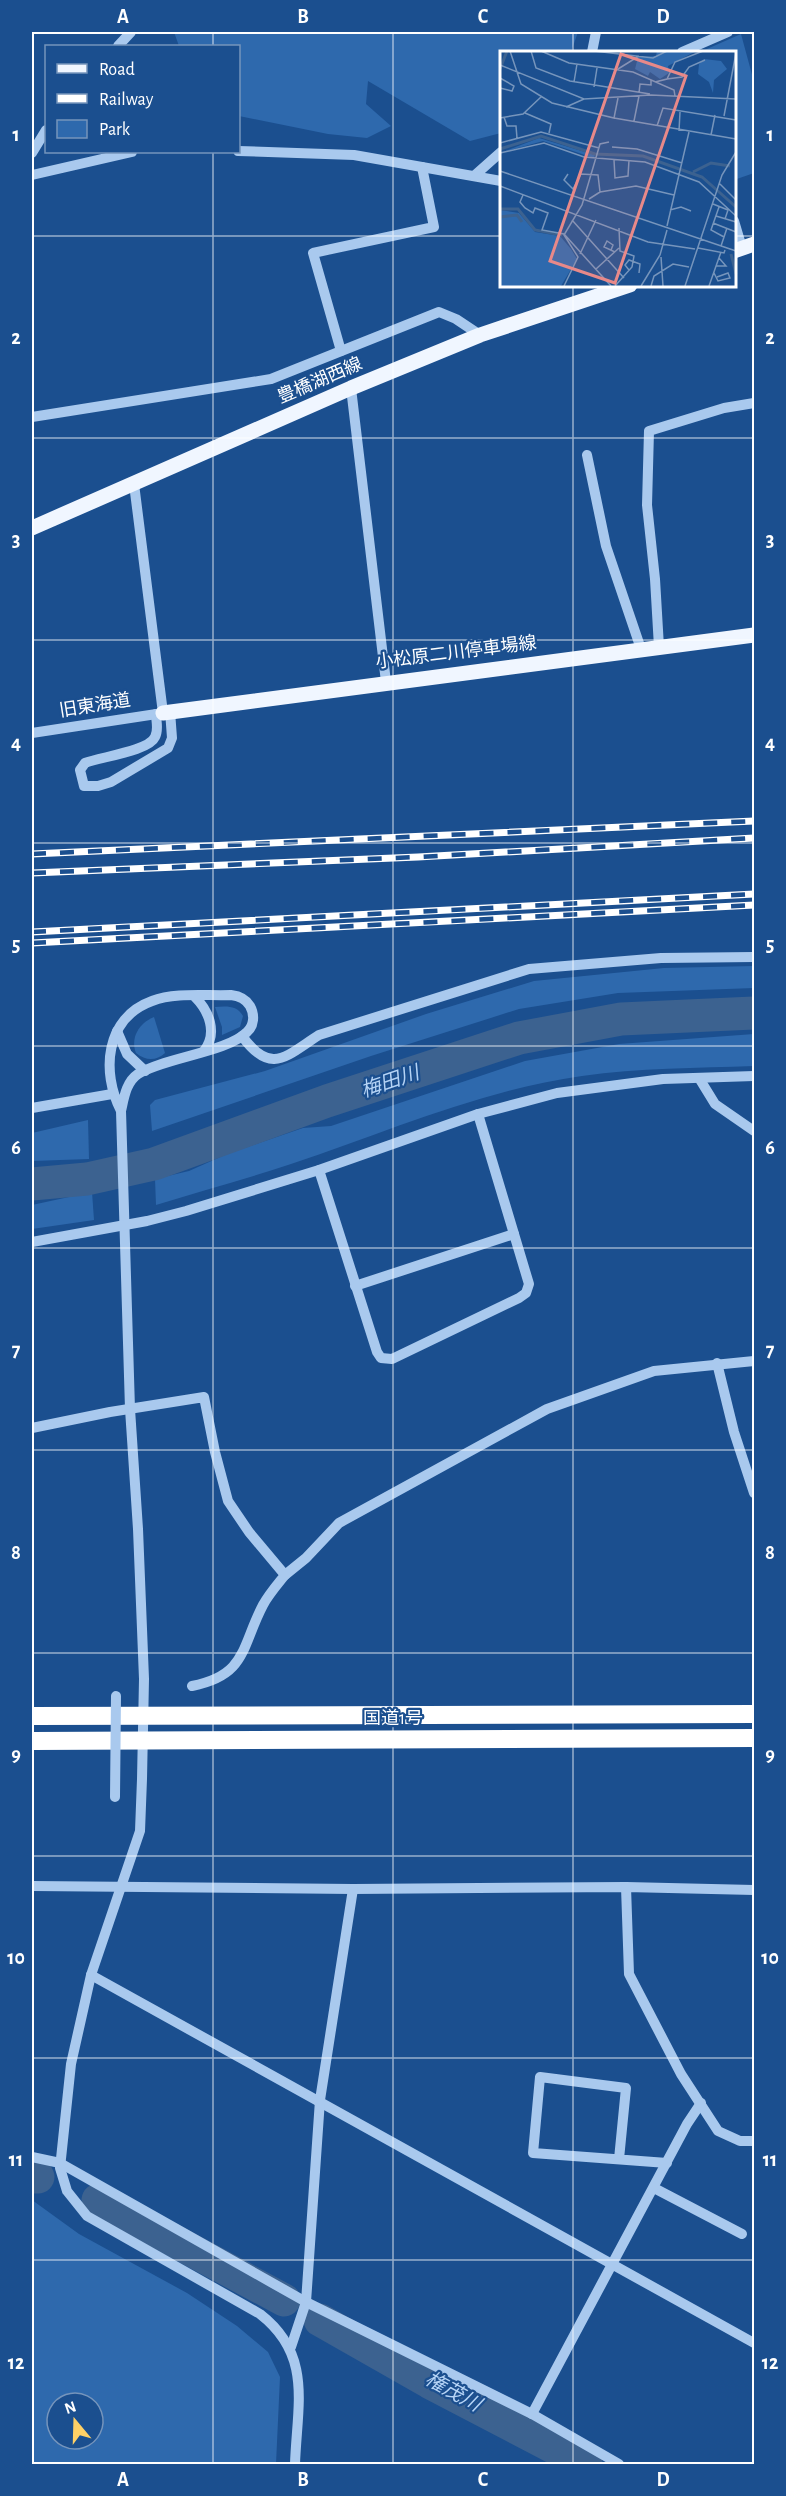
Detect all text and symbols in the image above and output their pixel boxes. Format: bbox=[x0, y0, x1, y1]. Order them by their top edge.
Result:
text: A bbox=[117, 7, 129, 27]
text: B bbox=[297, 7, 309, 27]
text: C bbox=[478, 7, 489, 27]
text: D bbox=[656, 7, 670, 27]
legend bbox=[45, 45, 240, 153]
inset map bbox=[500, 51, 735, 286]
text: Road bbox=[99, 61, 135, 79]
text: Railway bbox=[99, 91, 154, 109]
text: Park bbox=[99, 121, 131, 139]
text: 1 bbox=[12, 125, 20, 145]
text: 1 bbox=[766, 125, 774, 145]
text: 2 bbox=[11, 328, 21, 348]
text: 2 bbox=[765, 328, 775, 348]
street label: 豊橋湖西線 bbox=[274, 353, 365, 407]
text: 3 bbox=[12, 530, 20, 550]
text: 3 bbox=[766, 530, 774, 550]
street label: 小松原二川停車場線 bbox=[374, 632, 537, 672]
street label: 旧東海道 bbox=[58, 690, 132, 721]
text: 4 bbox=[11, 733, 21, 753]
text: 4 bbox=[765, 733, 775, 753]
text: 5 bbox=[12, 935, 20, 955]
text: 5 bbox=[766, 935, 774, 955]
water label: 梅田川 bbox=[358, 1061, 424, 1101]
text: 6 bbox=[11, 1138, 21, 1158]
text: 6 bbox=[765, 1138, 775, 1158]
text: 7 bbox=[12, 1340, 21, 1360]
text: 7 bbox=[766, 1340, 775, 1360]
text: 8 bbox=[11, 1543, 21, 1563]
text: 8 bbox=[765, 1543, 775, 1563]
street label: 国道1号 bbox=[363, 1708, 423, 1728]
text: 9 bbox=[11, 1745, 21, 1765]
text: 9 bbox=[765, 1745, 775, 1765]
text: 10 bbox=[7, 1948, 25, 1968]
text: 10 bbox=[761, 1948, 779, 1968]
text: 11 bbox=[9, 2150, 23, 2170]
text: 11 bbox=[763, 2150, 777, 2170]
text: 12 bbox=[8, 2353, 24, 2373]
text: 12 bbox=[762, 2353, 778, 2373]
water label: 権茂川 bbox=[422, 2368, 486, 2416]
north arrow bbox=[45, 2391, 105, 2451]
text: N bbox=[63, 2398, 78, 2417]
text: A bbox=[117, 2470, 129, 2490]
text: B bbox=[297, 2470, 309, 2490]
text: C bbox=[478, 2470, 489, 2490]
text: D bbox=[656, 2470, 670, 2490]

